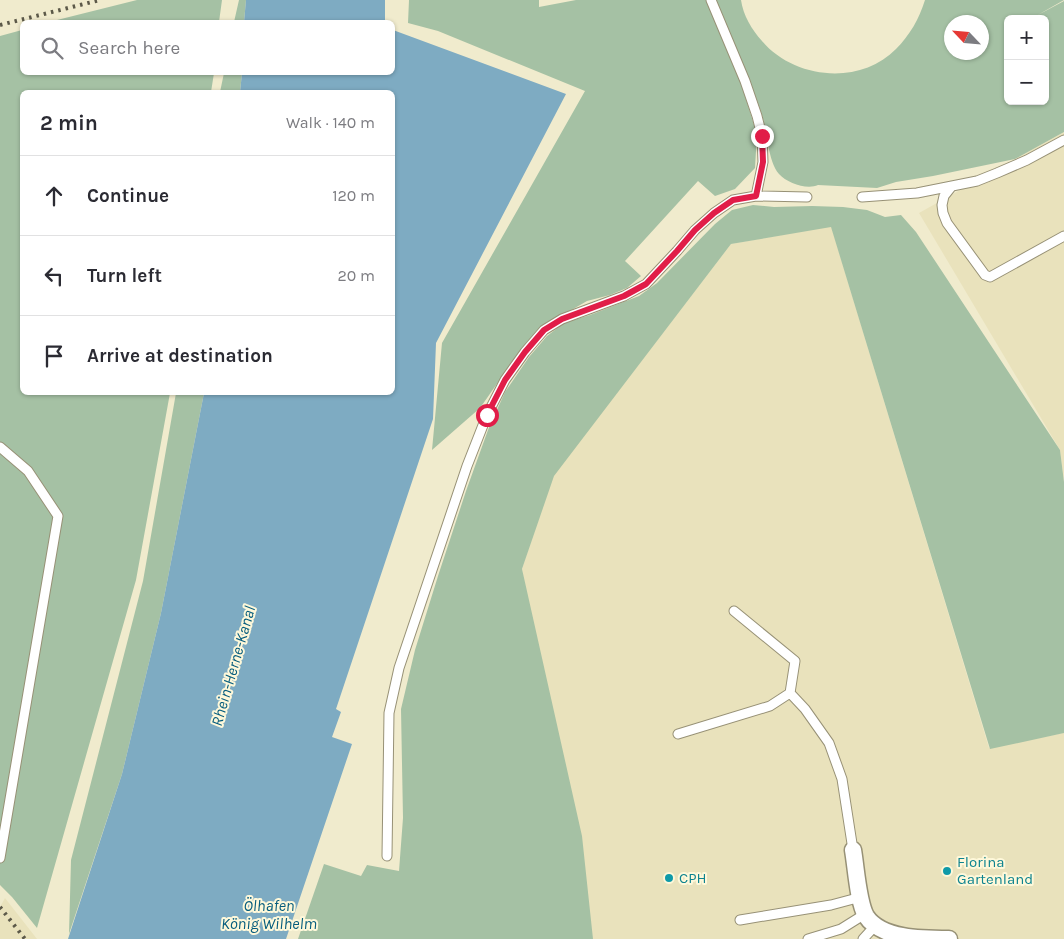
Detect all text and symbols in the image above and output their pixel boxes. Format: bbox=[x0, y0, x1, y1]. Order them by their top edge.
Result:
north arrow bbox=[944, 15, 989, 60]
map controls bbox=[1004, 15, 1049, 105]
button: + bbox=[1004, 15, 1049, 60]
search box bbox=[20, 20, 395, 75]
icon: search bbox=[38, 34, 66, 62]
text: Search here bbox=[78, 37, 180, 59]
button: − bbox=[1004, 60, 1049, 105]
text: 2 min bbox=[40, 111, 98, 135]
text: Walk · 140 m bbox=[286, 113, 375, 132]
route end bbox=[751, 125, 774, 148]
icon: ahead bbox=[40, 182, 68, 210]
text: Continue bbox=[87, 185, 169, 207]
text: 120 m bbox=[332, 186, 375, 205]
icon: left bbox=[40, 262, 68, 290]
text: Turn left bbox=[87, 265, 162, 287]
text: 20 m bbox=[337, 266, 375, 285]
icon: arrive bbox=[40, 342, 68, 370]
text: Arrive at destination bbox=[87, 345, 273, 367]
route start bbox=[476, 404, 499, 427]
water label: Rhein-Herne-Kanal bbox=[207, 604, 259, 728]
place label: Florina Gartenland bbox=[957, 853, 1033, 888]
marker: Florina Gartenland bbox=[941, 865, 953, 877]
place label: CPH bbox=[679, 869, 707, 887]
marker: CPH bbox=[663, 872, 675, 884]
water label: Ölhafen König Wilhelm bbox=[221, 896, 317, 933]

